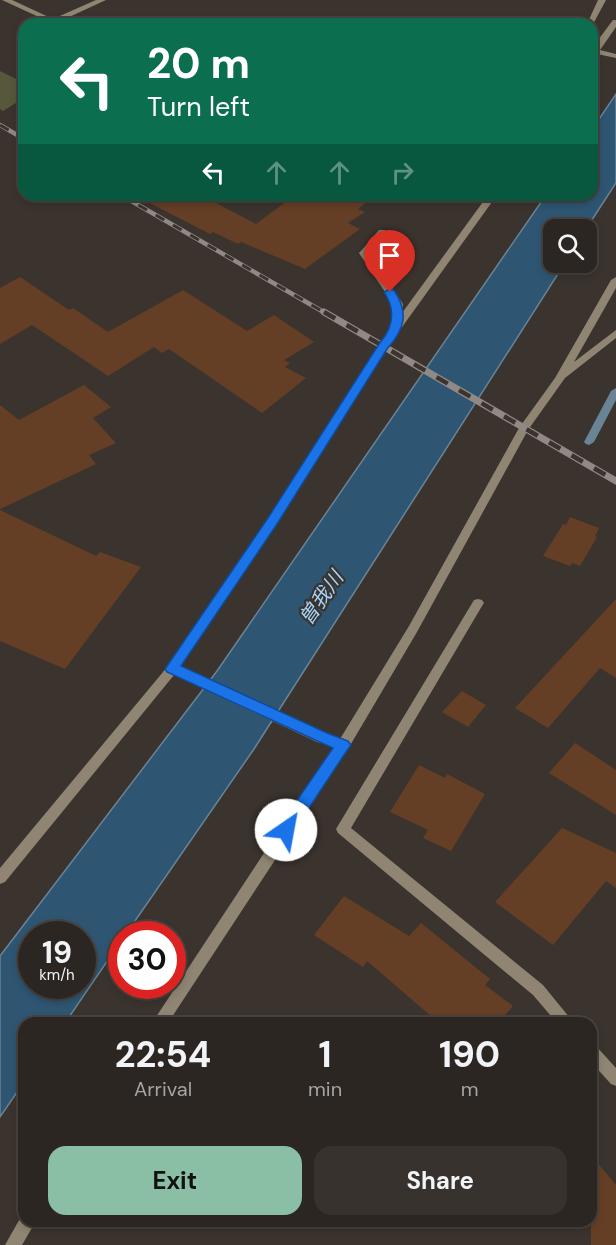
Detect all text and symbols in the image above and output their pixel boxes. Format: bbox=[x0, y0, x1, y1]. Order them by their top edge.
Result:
text: 20 m bbox=[147, 36, 250, 91]
icon: left bbox=[48, 42, 126, 120]
text: Turn left bbox=[147, 89, 250, 124]
icon: left bbox=[197, 156, 230, 189]
icon: ahead bbox=[260, 156, 293, 189]
icon: ahead bbox=[323, 156, 356, 189]
icon: right bbox=[386, 156, 419, 189]
map controls bbox=[543, 219, 597, 273]
button: search bbox=[543, 219, 597, 273]
pin bbox=[364, 230, 415, 292]
icon: arrive bbox=[373, 239, 406, 272]
water label: 曽我川 bbox=[293, 564, 350, 630]
position arrow bbox=[254, 798, 318, 862]
speed limit sign: 30 bbox=[108, 921, 186, 999]
text: 19 bbox=[42, 933, 72, 972]
text: km/h bbox=[39, 965, 75, 985]
text: 22:54 bbox=[115, 1031, 211, 1078]
text: 1 bbox=[319, 1031, 332, 1078]
text: 190 bbox=[439, 1031, 500, 1078]
text: Arrival bbox=[134, 1076, 192, 1102]
text: min bbox=[308, 1076, 342, 1102]
text: m bbox=[461, 1076, 478, 1102]
button: Exit bbox=[48, 1146, 302, 1215]
button: Share bbox=[314, 1146, 567, 1215]

